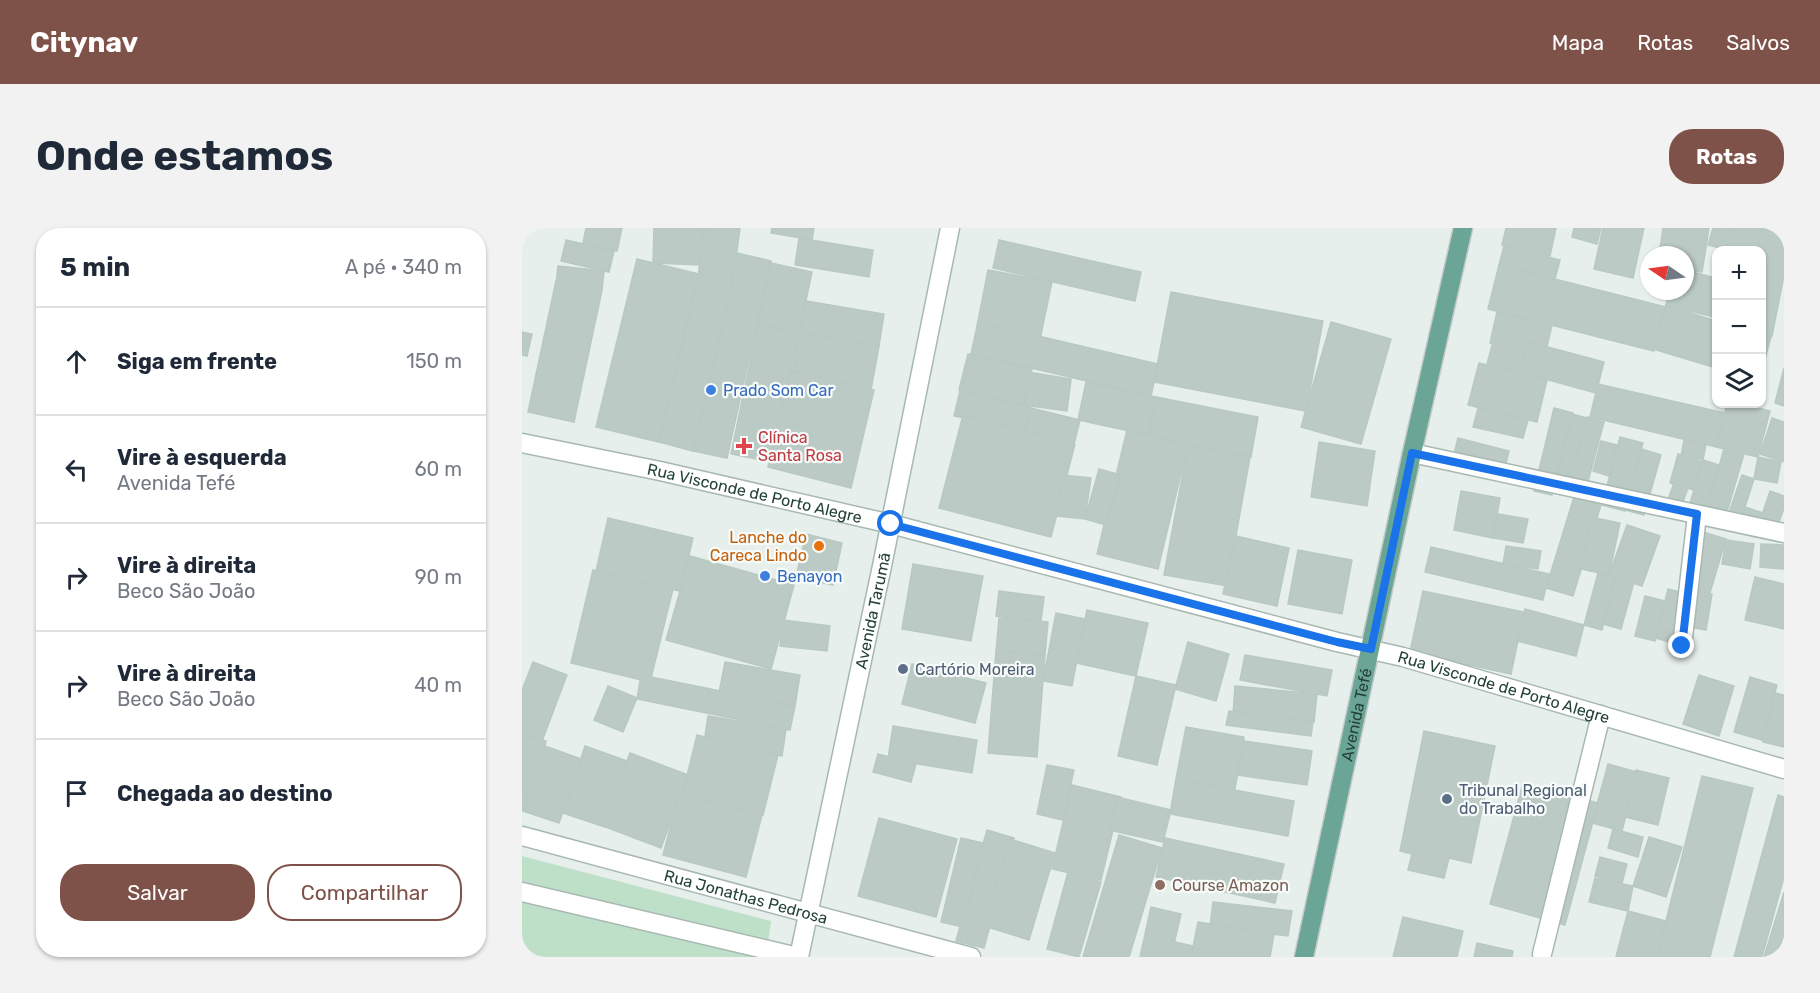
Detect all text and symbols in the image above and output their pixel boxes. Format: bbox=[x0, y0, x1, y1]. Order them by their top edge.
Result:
text: Citynav bbox=[30, 26, 138, 59]
text: Mapa bbox=[1552, 30, 1604, 55]
text: Rotas bbox=[1637, 30, 1693, 55]
text: Salvos bbox=[1726, 30, 1790, 55]
button: Rotas bbox=[1669, 129, 1784, 184]
text: Onde estamos bbox=[36, 131, 333, 181]
north arrow bbox=[1640, 246, 1694, 300]
map controls bbox=[1712, 246, 1766, 408]
button: + bbox=[1712, 246, 1766, 300]
text: 5 min bbox=[60, 252, 130, 283]
text: A pé · 340 m bbox=[345, 255, 462, 279]
button: − bbox=[1712, 300, 1766, 354]
icon: ahead bbox=[60, 345, 93, 378]
text: Siga em frente bbox=[117, 348, 277, 375]
text: 150 m bbox=[406, 349, 462, 373]
button: layers bbox=[1712, 354, 1766, 408]
place label: Prado Som Car bbox=[723, 381, 834, 400]
marker: Prado Som Car bbox=[704, 383, 718, 397]
place label: Clínica Santa Rosa bbox=[758, 428, 842, 465]
marker: Clínica Santa Rosa bbox=[735, 437, 753, 455]
text: Vire à esquerda bbox=[117, 444, 287, 471]
icon: left bbox=[60, 453, 93, 486]
text: 60 m bbox=[415, 457, 462, 481]
street label: Rua Visconde de Porto Alegre bbox=[645, 460, 864, 527]
text: Avenida Tefé bbox=[117, 471, 235, 495]
route start bbox=[877, 510, 903, 536]
place label: Lanche do Careca Lindo bbox=[710, 528, 807, 565]
marker: Lanche do Careca Lindo bbox=[812, 539, 826, 553]
street label: Avenida Tarumã bbox=[851, 551, 894, 671]
text: Vire à direita bbox=[117, 552, 256, 579]
icon: right bbox=[60, 561, 93, 594]
text: 90 m bbox=[415, 565, 462, 589]
place label: Benayon bbox=[777, 567, 842, 586]
marker: Benayon bbox=[758, 569, 772, 583]
text: Beco São João bbox=[117, 579, 256, 603]
route end bbox=[1668, 632, 1694, 658]
street label: Rua Visconde de Porto Alegre bbox=[1396, 647, 1612, 727]
text: Vire à direita bbox=[117, 660, 256, 687]
place label: Cartório Moreira bbox=[915, 660, 1035, 679]
marker: Cartório Moreira bbox=[896, 662, 910, 676]
street label: Avenida Tefé bbox=[1337, 666, 1376, 763]
icon: right bbox=[60, 669, 93, 702]
text: 40 m bbox=[414, 673, 462, 697]
text: Beco São João bbox=[117, 687, 256, 711]
icon: arrive bbox=[60, 777, 93, 810]
text: Chegada ao destino bbox=[117, 780, 333, 807]
place label: Tribunal Regional do Trabalho bbox=[1459, 781, 1587, 818]
marker: Tribunal Regional do Trabalho bbox=[1440, 792, 1454, 806]
button: Salvar bbox=[60, 864, 255, 921]
button: Compartilhar bbox=[267, 864, 462, 921]
street label: Rua Jonathas Pedrosa bbox=[662, 866, 830, 928]
place label: Course Amazon bbox=[1172, 876, 1289, 895]
marker: Course Amazon bbox=[1153, 878, 1167, 892]

